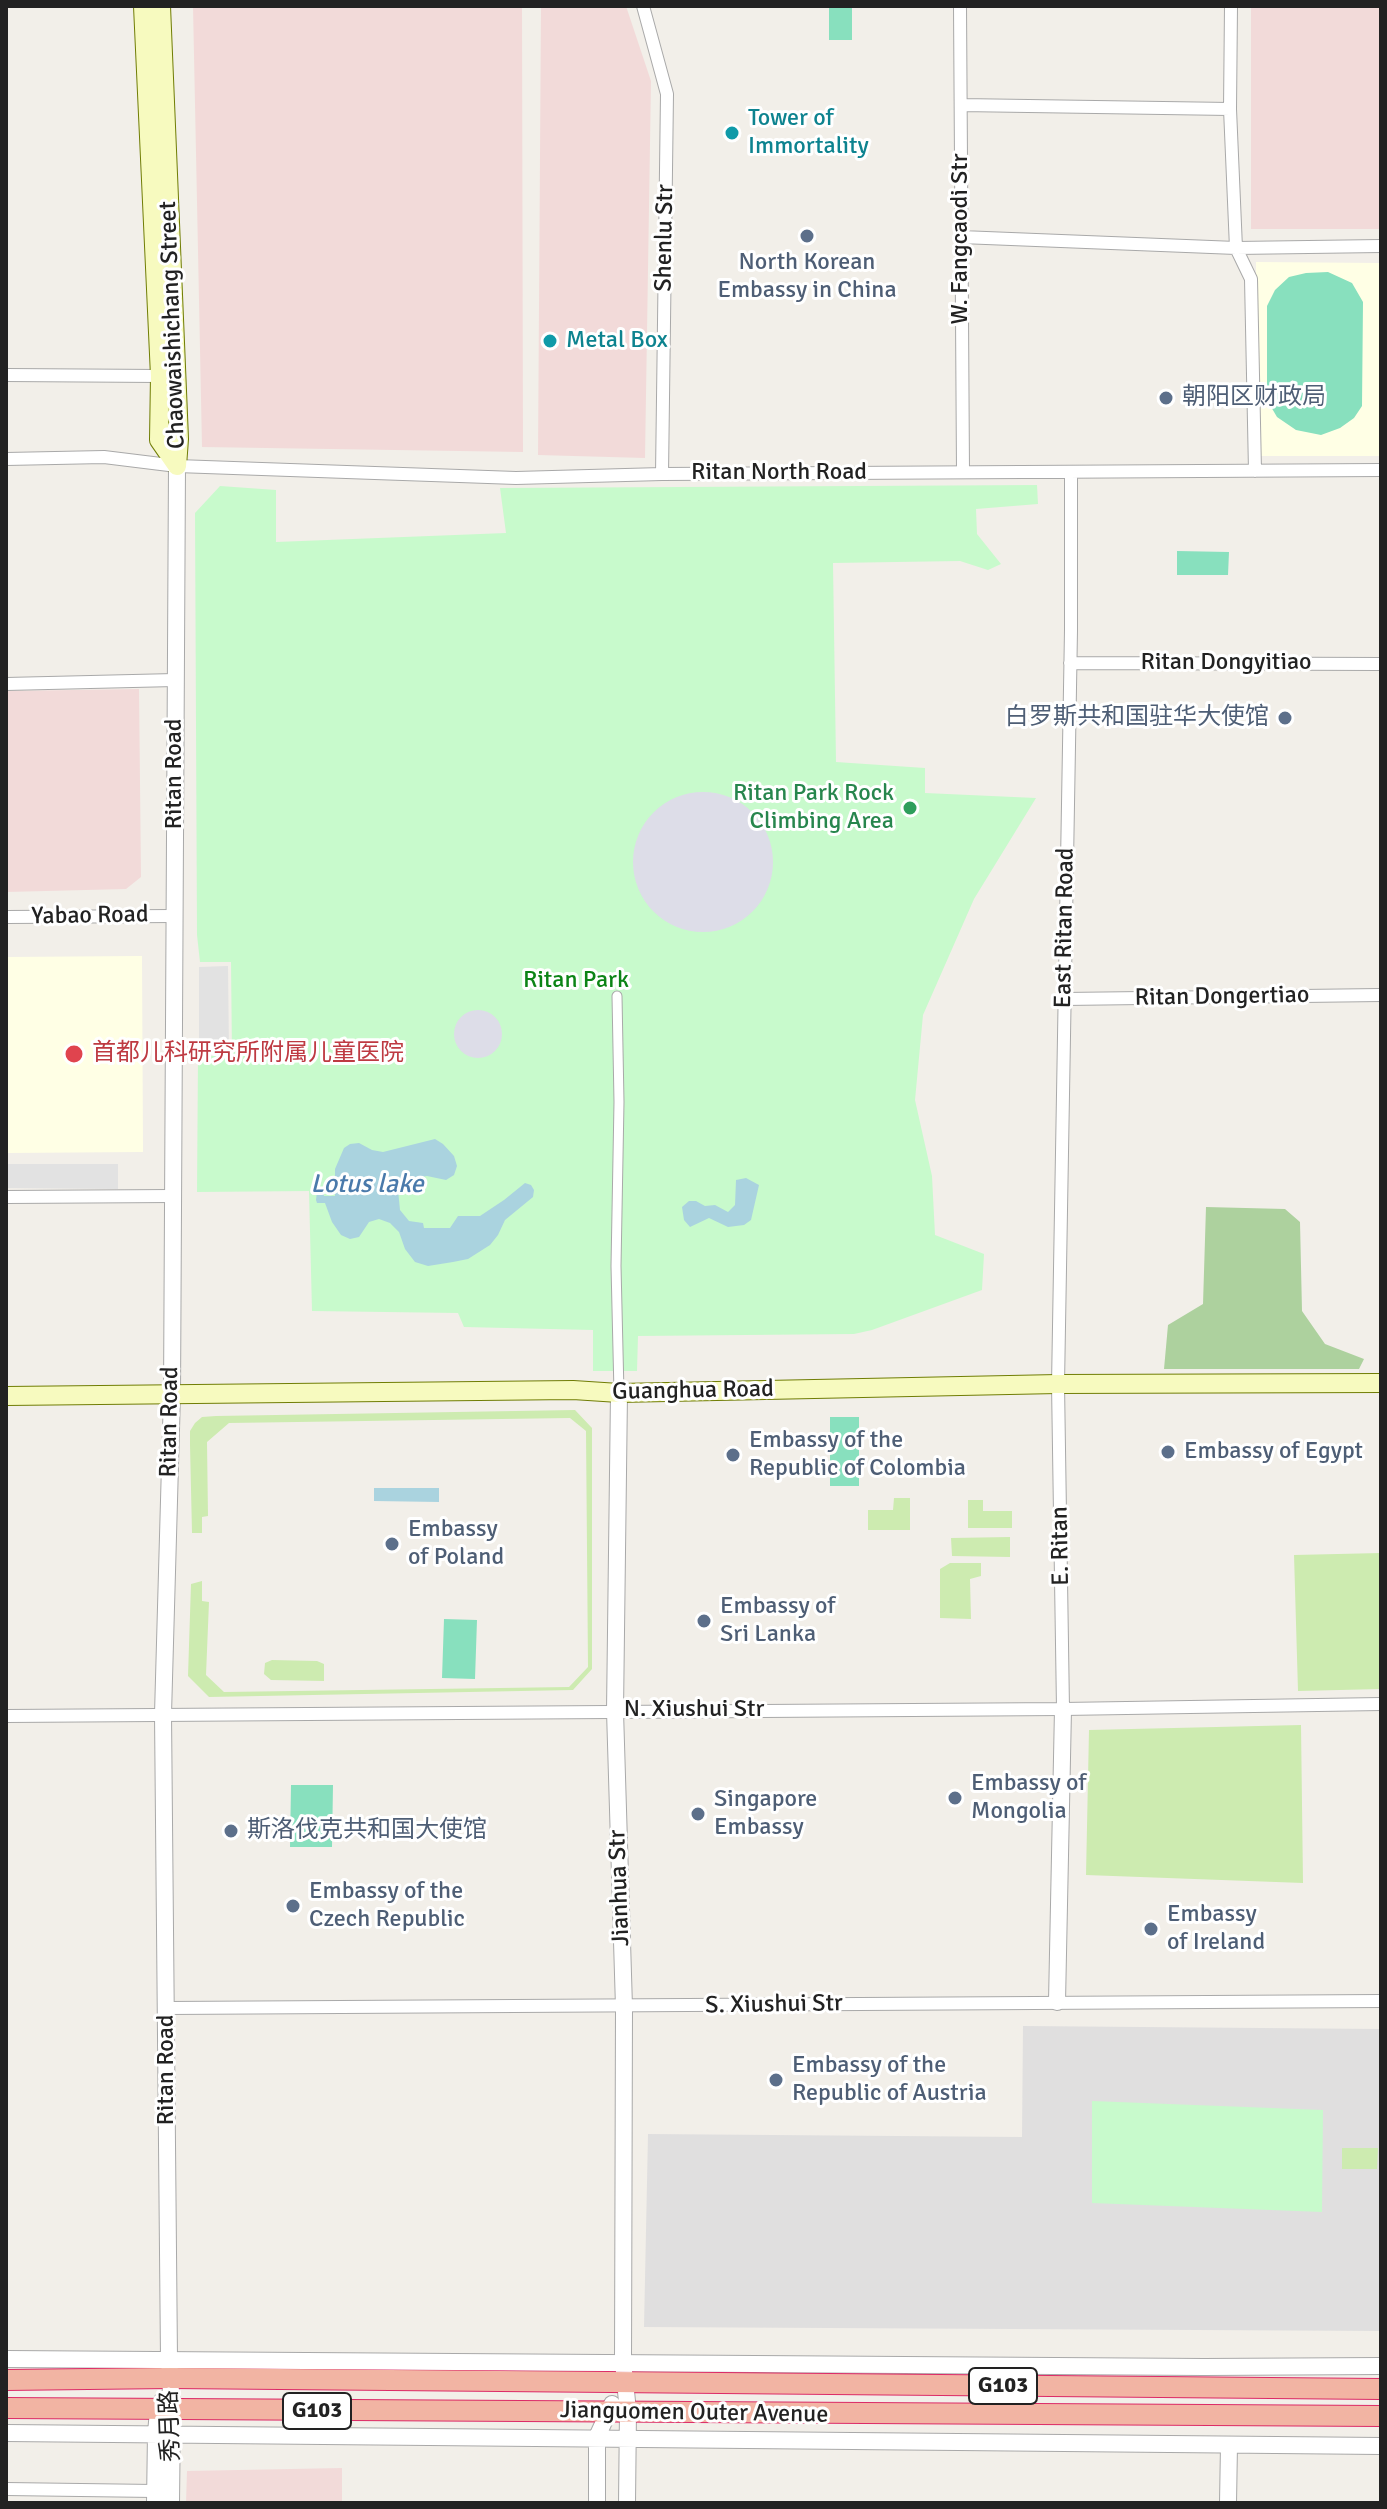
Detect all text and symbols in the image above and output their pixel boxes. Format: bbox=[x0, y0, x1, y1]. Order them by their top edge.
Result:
place label: Tower of Immortality bbox=[748, 105, 869, 161]
marker: Tower of Immortality bbox=[723, 124, 741, 142]
street label: W. Fangcaodi Str bbox=[947, 154, 975, 324]
street label: Shenlu Str bbox=[650, 184, 680, 292]
street label: Chaowaishichang Street bbox=[154, 201, 192, 449]
marker: North Korean Embassy in China bbox=[798, 227, 816, 245]
place label: North Korean Embassy in China bbox=[717, 249, 897, 305]
place label: Metal Box bbox=[566, 327, 668, 355]
marker: Metal Box bbox=[541, 332, 559, 350]
place label: 朝阳区财政局 bbox=[1182, 384, 1326, 412]
marker: 朝阳区财政局 bbox=[1157, 389, 1175, 407]
street label: Ritan North Road bbox=[691, 459, 867, 487]
street label: Ritan Dongyitiao bbox=[1141, 649, 1311, 677]
place label: 白罗斯共和国驻华大使馆 bbox=[1005, 704, 1269, 732]
marker: 白罗斯共和国驻华大使馆 bbox=[1276, 709, 1294, 727]
street label: Ritan Road bbox=[161, 718, 189, 830]
place label: Ritan Park Rock Climbing Area bbox=[733, 780, 894, 836]
marker: Ritan Park Rock Climbing Area bbox=[901, 799, 919, 817]
street label: East Ritan Road bbox=[1049, 847, 1081, 1009]
street label: Yabao Road bbox=[31, 901, 149, 931]
park label: Ritan Park bbox=[523, 967, 629, 995]
street label: Ritan Dongertiao bbox=[1135, 981, 1309, 1013]
place label: 首都儿科研究所附属儿童医院 bbox=[92, 1040, 404, 1068]
marker: 首都儿科研究所附属儿童医院 bbox=[63, 1043, 85, 1065]
water label: Lotus lake bbox=[311, 1169, 423, 1201]
street label: Ritan Road bbox=[155, 1366, 185, 1478]
street label: Guanghua Road bbox=[612, 1375, 774, 1407]
place label: Embassy of the Republic of Colombia bbox=[749, 1427, 966, 1483]
place label: Embassy of Egypt bbox=[1184, 1438, 1363, 1466]
marker: Embassy of Egypt bbox=[1159, 1443, 1177, 1461]
marker: Embassy of the Republic of Colombia bbox=[724, 1446, 742, 1464]
street label: E. Ritan bbox=[1046, 1506, 1076, 1586]
place label: Embassy of Poland bbox=[408, 1516, 504, 1572]
marker: Embassy of Poland bbox=[383, 1535, 401, 1553]
place label: Embassy of Sri Lanka bbox=[720, 1593, 835, 1649]
marker: Embassy of Sri Lanka bbox=[695, 1612, 713, 1630]
street label: N. Xiushui Str bbox=[624, 1696, 764, 1724]
place label: Embassy of Mongolia bbox=[971, 1770, 1086, 1826]
place label: Singapore Embassy bbox=[714, 1786, 817, 1842]
marker: Embassy of Mongolia bbox=[946, 1789, 964, 1807]
marker: Singapore Embassy bbox=[689, 1805, 707, 1823]
place label: 斯洛伐克共和国大使馆 bbox=[247, 1817, 487, 1845]
marker: 斯洛伐克共和国大使馆 bbox=[222, 1822, 240, 1840]
street label: Jianhua Str bbox=[604, 1829, 636, 1947]
place label: Embassy of the Czech Republic bbox=[309, 1878, 465, 1934]
marker: Embassy of the Czech Republic bbox=[284, 1897, 302, 1915]
place label: Embassy of Ireland bbox=[1167, 1901, 1265, 1957]
marker: Embassy of Ireland bbox=[1142, 1920, 1160, 1938]
street label: S. Xiushui Str bbox=[705, 1989, 843, 2021]
street label: Ritan Road bbox=[153, 2014, 181, 2126]
place label: Embassy of the Republic of Austria bbox=[792, 2052, 987, 2108]
marker: Embassy of the Republic of Austria bbox=[767, 2071, 785, 2089]
road number: G103 bbox=[969, 2368, 1037, 2404]
street label: 秀月路 bbox=[155, 2390, 187, 2462]
road number: G103 bbox=[283, 2393, 351, 2429]
street label: Jianguomen Outer Avenue bbox=[559, 2396, 829, 2430]

